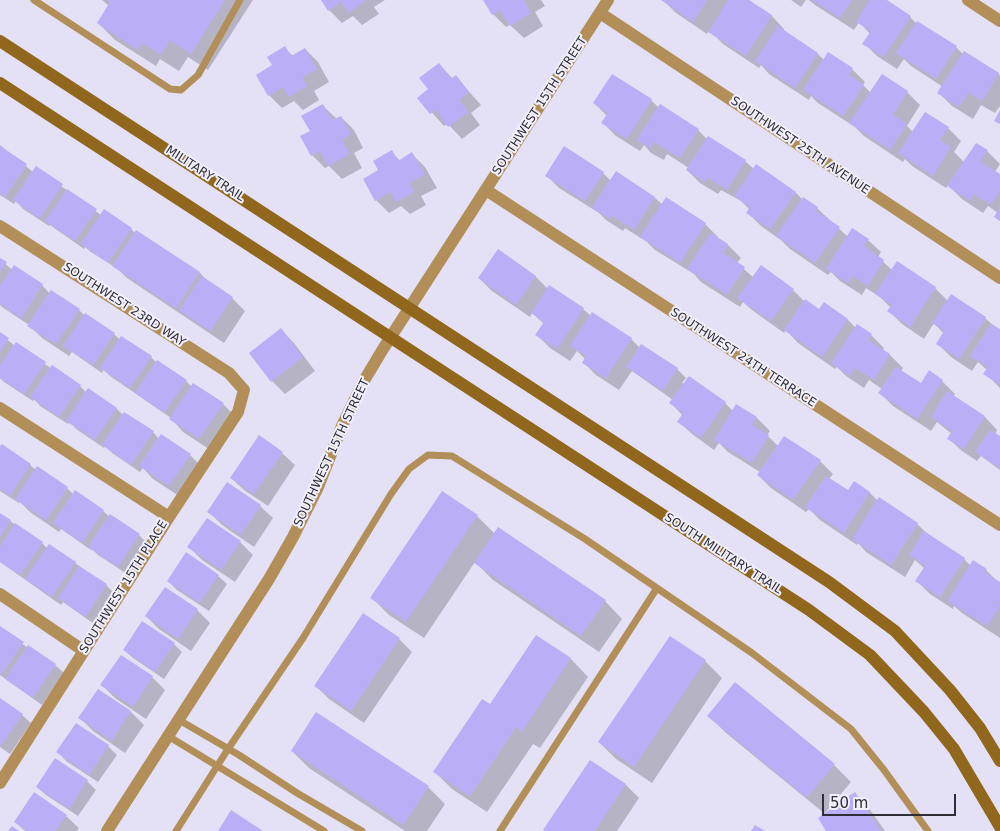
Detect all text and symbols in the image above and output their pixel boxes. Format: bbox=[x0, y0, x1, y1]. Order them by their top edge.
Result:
street label: SOUTHWEST 15TH STREET bbox=[490, 34, 590, 178]
street label: SOUTHWEST 25TH AVENUE bbox=[728, 94, 872, 198]
street label: MILITARY TRAIL bbox=[163, 143, 247, 205]
street label: SOUTHWEST 23RD WAY bbox=[60, 260, 188, 350]
street label: SOUTHWEST 24TH TERRACE bbox=[667, 305, 819, 411]
street label: SOUTHWEST 15TH STREET bbox=[291, 377, 373, 529]
street label: SOUTH MILITARY TRAIL bbox=[662, 511, 784, 597]
street label: SOUTHWEST 15TH PLACE bbox=[77, 518, 171, 656]
scale bar bbox=[825, 784, 959, 816]
text: 50 m bbox=[830, 794, 868, 812]

